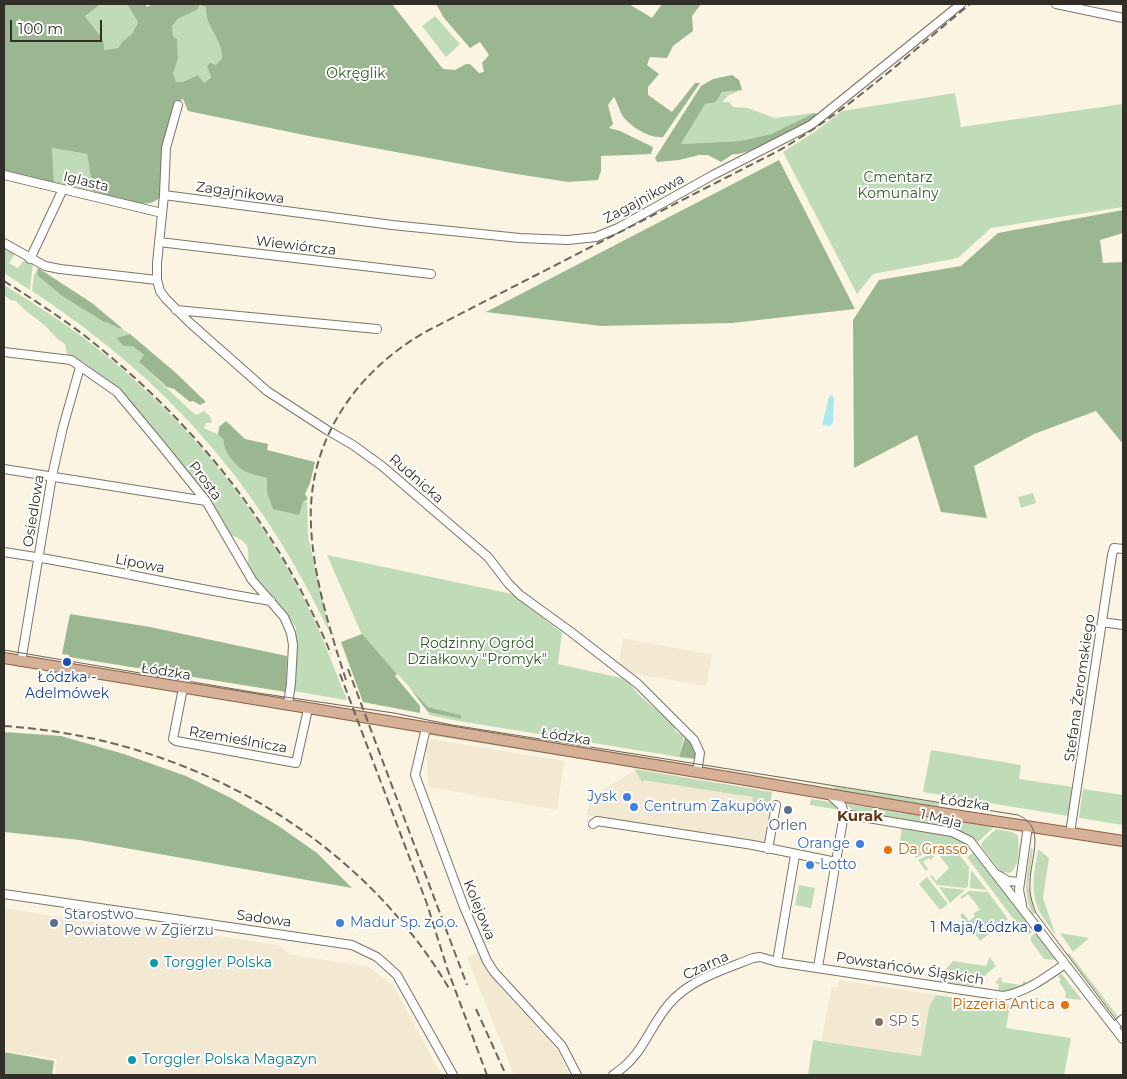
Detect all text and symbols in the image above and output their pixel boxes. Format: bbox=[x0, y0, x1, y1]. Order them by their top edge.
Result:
scale bar bbox=[12, 10, 105, 42]
text: 100 m bbox=[18, 19, 63, 38]
park label: Okręglik bbox=[326, 66, 386, 82]
street label: Iglasta bbox=[61, 168, 111, 196]
park label: Cmentarz Komunalny bbox=[858, 170, 938, 202]
street label: Zagajnikowa bbox=[601, 171, 687, 227]
street label: Zagajnikowa bbox=[195, 178, 285, 208]
street label: Wiewiórcza bbox=[255, 233, 337, 259]
street label: Rudnicka bbox=[385, 451, 447, 507]
street label: Prosta bbox=[185, 458, 225, 504]
street label: Osiedlowa bbox=[20, 474, 48, 548]
street label: Lipowa bbox=[114, 551, 166, 577]
street label: Stefana Żeromskiego bbox=[1061, 613, 1099, 763]
park label: Rodzinny Ogród Działkowy "Promyk" bbox=[407, 636, 547, 669]
marker: Łódzka - Adelmówek bbox=[61, 656, 73, 668]
street label: Łódzka bbox=[140, 660, 192, 684]
place label: Łódzka - Adelmówek bbox=[25, 670, 109, 702]
street label: Rzemieślnicza bbox=[187, 723, 289, 757]
street label: Łódzka bbox=[540, 725, 592, 749]
place label: Jysk bbox=[587, 789, 617, 805]
marker: Jysk bbox=[621, 791, 633, 803]
street label: Łódzka bbox=[939, 791, 991, 815]
place label: Centrum Zakupów bbox=[644, 799, 776, 815]
marker: Centrum Zakupów bbox=[628, 801, 640, 813]
marker: Orlen bbox=[782, 804, 794, 816]
street label: 1 Maja bbox=[918, 806, 964, 832]
district label: Kurak bbox=[837, 808, 883, 826]
place label: Orlen bbox=[769, 818, 807, 834]
place label: Orange bbox=[797, 836, 850, 852]
marker: Orange bbox=[854, 838, 866, 850]
place label: Da Grasso bbox=[898, 842, 968, 858]
marker: Da Grasso bbox=[882, 844, 894, 856]
place label: Lotto bbox=[820, 857, 857, 873]
marker: Lotto bbox=[804, 859, 816, 871]
street label: Kolejowa bbox=[459, 878, 499, 942]
place label: Starostwo Powiatowe w Zgierzu bbox=[64, 907, 214, 940]
street label: Sadowa bbox=[235, 907, 293, 931]
place label: Madur Sp. z o.o. bbox=[350, 915, 458, 931]
marker: Starostwo Powiatowe w Zgierzu bbox=[48, 917, 60, 929]
marker: Madur Sp. z o.o. bbox=[334, 917, 346, 929]
place label: 1 Maja/Łódzka bbox=[931, 920, 1028, 936]
marker: 1 Maja/Łódzka bbox=[1032, 922, 1044, 934]
street label: Czarna bbox=[681, 948, 731, 984]
street label: Powstańców Śląskich bbox=[835, 949, 985, 989]
place label: Torggler Polska bbox=[164, 955, 272, 971]
marker: Torggler Polska bbox=[148, 957, 160, 969]
place label: Pizzeria Antica bbox=[952, 997, 1055, 1013]
marker: Pizzeria Antica bbox=[1059, 999, 1071, 1011]
place label: SP 5 bbox=[889, 1014, 919, 1030]
marker: SP 5 bbox=[873, 1016, 885, 1028]
place label: Torggler Polska Magazyn bbox=[142, 1052, 317, 1068]
marker: Torggler Polska Magazyn bbox=[126, 1054, 138, 1066]

